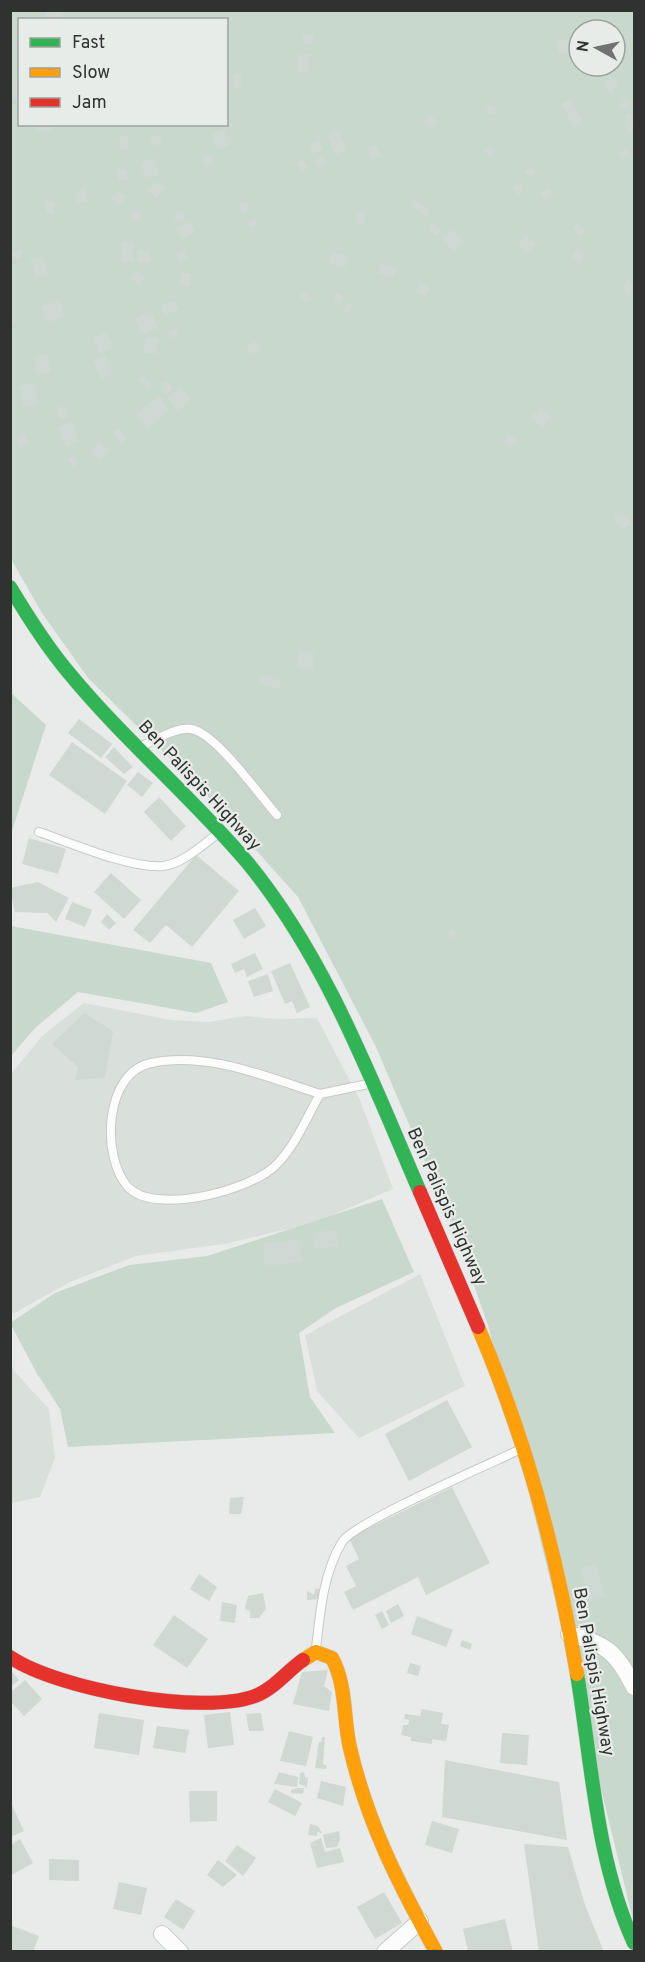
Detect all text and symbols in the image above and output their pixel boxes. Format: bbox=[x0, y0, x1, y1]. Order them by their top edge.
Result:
legend bbox=[18, 18, 228, 126]
north arrow bbox=[567, 18, 627, 78]
text: Fast bbox=[72, 32, 105, 55]
text: N bbox=[573, 39, 595, 53]
text: Slow bbox=[72, 62, 110, 85]
text: Jam bbox=[72, 92, 107, 115]
street label: Ben Palispis Highway bbox=[132, 716, 266, 856]
street label: Ben Palispis Highway bbox=[401, 1124, 491, 1290]
street label: Ben Palispis Highway bbox=[567, 1586, 619, 1758]

